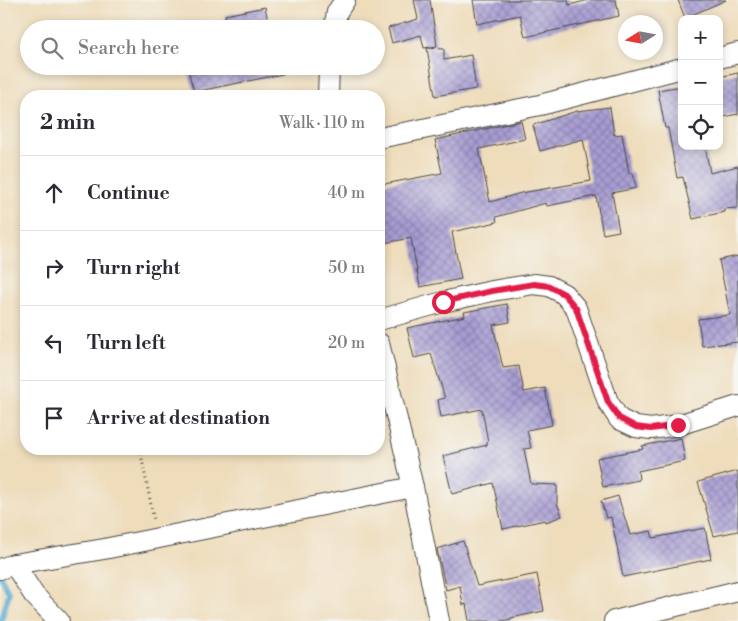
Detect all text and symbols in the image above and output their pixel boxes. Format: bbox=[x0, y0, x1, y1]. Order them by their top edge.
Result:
north arrow bbox=[618, 15, 663, 60]
map controls bbox=[678, 15, 723, 150]
button: + bbox=[678, 15, 723, 60]
search box bbox=[20, 20, 385, 75]
icon: search bbox=[38, 34, 66, 62]
text: Search here bbox=[78, 36, 179, 60]
button: − bbox=[678, 60, 723, 105]
button: locate bbox=[678, 105, 723, 150]
text: 2 min bbox=[40, 110, 95, 136]
text: Walk · 110 m bbox=[279, 113, 365, 133]
icon: ahead bbox=[40, 179, 68, 207]
text: Continue bbox=[87, 181, 170, 205]
text: 40 m bbox=[328, 183, 365, 203]
icon: right bbox=[40, 254, 68, 282]
text: Turn right bbox=[87, 256, 180, 280]
text: 50 m bbox=[328, 258, 365, 278]
route start bbox=[432, 291, 455, 314]
icon: left bbox=[40, 329, 68, 357]
text: Turn left bbox=[87, 331, 166, 355]
text: 20 m bbox=[328, 333, 365, 353]
icon: arrive bbox=[40, 404, 68, 432]
text: Arrive at destination bbox=[87, 406, 270, 430]
route end bbox=[667, 414, 690, 437]

